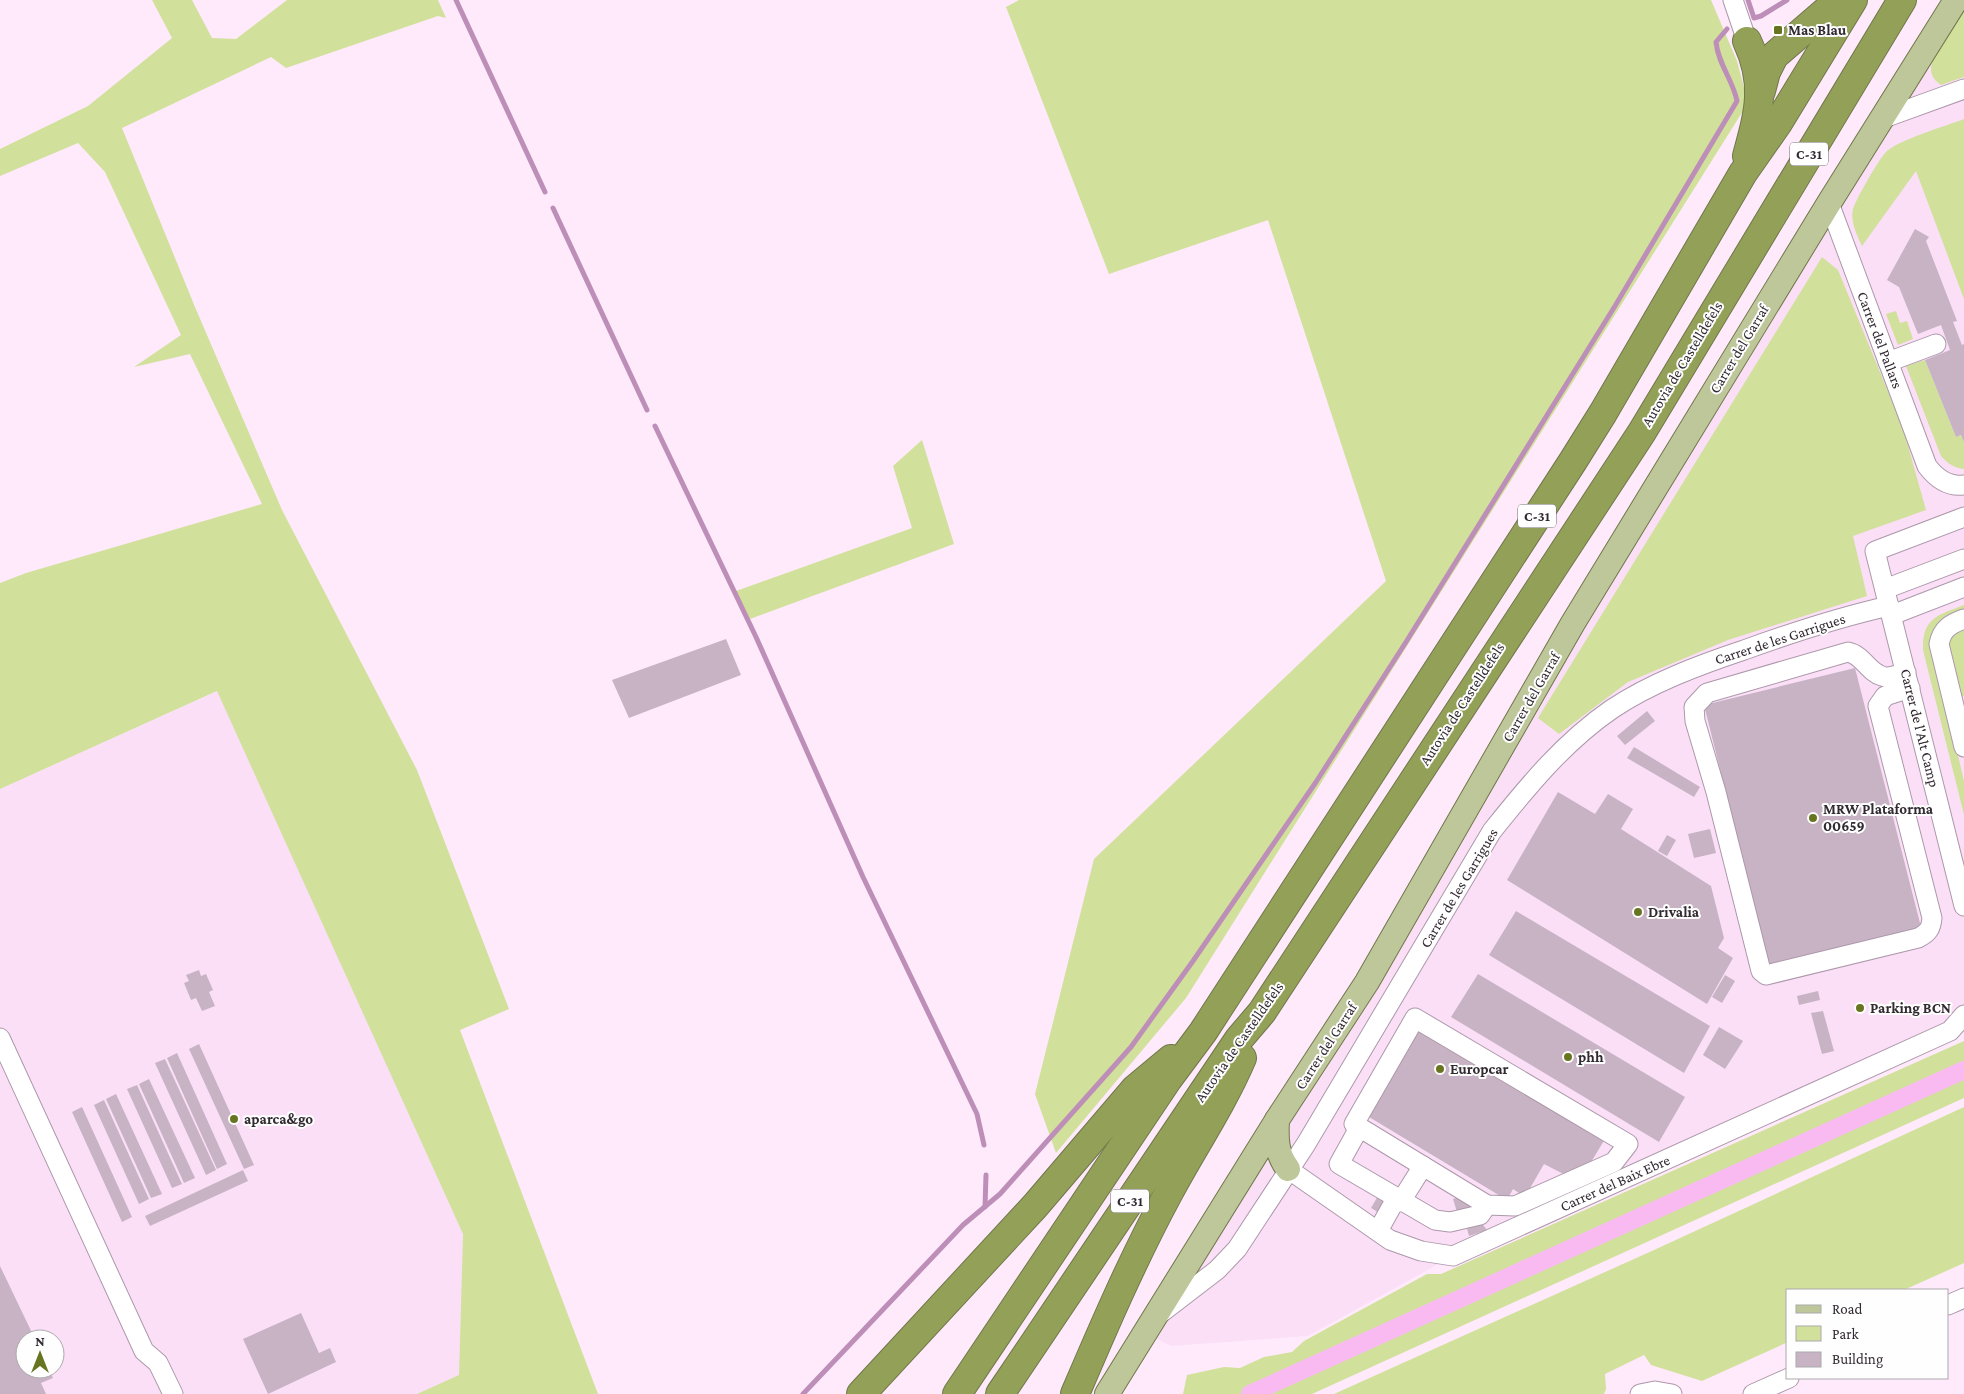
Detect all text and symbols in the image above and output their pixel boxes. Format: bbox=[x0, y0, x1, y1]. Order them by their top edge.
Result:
place label: Mas Blau bbox=[1788, 22, 1847, 38]
marker: Mas Blau bbox=[1772, 24, 1784, 36]
road number: C-31 bbox=[1790, 142, 1828, 166]
street label: Carrer del Pallars bbox=[1854, 289, 1906, 391]
street label: Autovia de Castelldefels bbox=[1638, 299, 1726, 429]
street label: Carrer del Garraf bbox=[1706, 301, 1772, 396]
road number: C-31 bbox=[1518, 504, 1556, 528]
street label: Carrer de les Garrigues bbox=[1713, 610, 1848, 669]
street label: Autovia de Castelldefels bbox=[1416, 640, 1508, 768]
street label: Carrer del Garraf bbox=[1499, 648, 1564, 744]
street label: Carrer de l'Alt Camp bbox=[1897, 667, 1942, 789]
place label: MRW Plataforma 00659 bbox=[1823, 801, 1934, 834]
marker: MRW Plataforma 00659 bbox=[1807, 812, 1819, 824]
street label: Carrer de les Garrigues bbox=[1417, 825, 1502, 951]
place label: Drivalia bbox=[1648, 904, 1700, 920]
marker: Drivalia bbox=[1632, 906, 1644, 918]
street label: Autovia de Castelldefels bbox=[1192, 979, 1287, 1105]
street label: Carrer del Garraf bbox=[1292, 998, 1361, 1092]
place label: Parking BCN bbox=[1870, 1000, 1951, 1016]
marker: Parking BCN bbox=[1854, 1002, 1866, 1014]
place label: phh bbox=[1578, 1049, 1604, 1065]
marker: phh bbox=[1562, 1051, 1574, 1063]
place label: Europcar bbox=[1450, 1061, 1509, 1077]
marker: Europcar bbox=[1434, 1063, 1446, 1075]
place label: aparca&go bbox=[244, 1111, 313, 1127]
marker: aparca&go bbox=[228, 1113, 240, 1125]
street label: Carrer del Baix Ebre bbox=[1558, 1151, 1673, 1214]
road number: C-31 bbox=[1111, 1190, 1149, 1212]
legend bbox=[1786, 1289, 1949, 1379]
text: Road bbox=[1832, 1301, 1863, 1317]
text: Park bbox=[1832, 1326, 1859, 1342]
north arrow bbox=[15, 1329, 65, 1379]
text: N bbox=[35, 1333, 45, 1349]
text: Building bbox=[1832, 1351, 1883, 1368]

